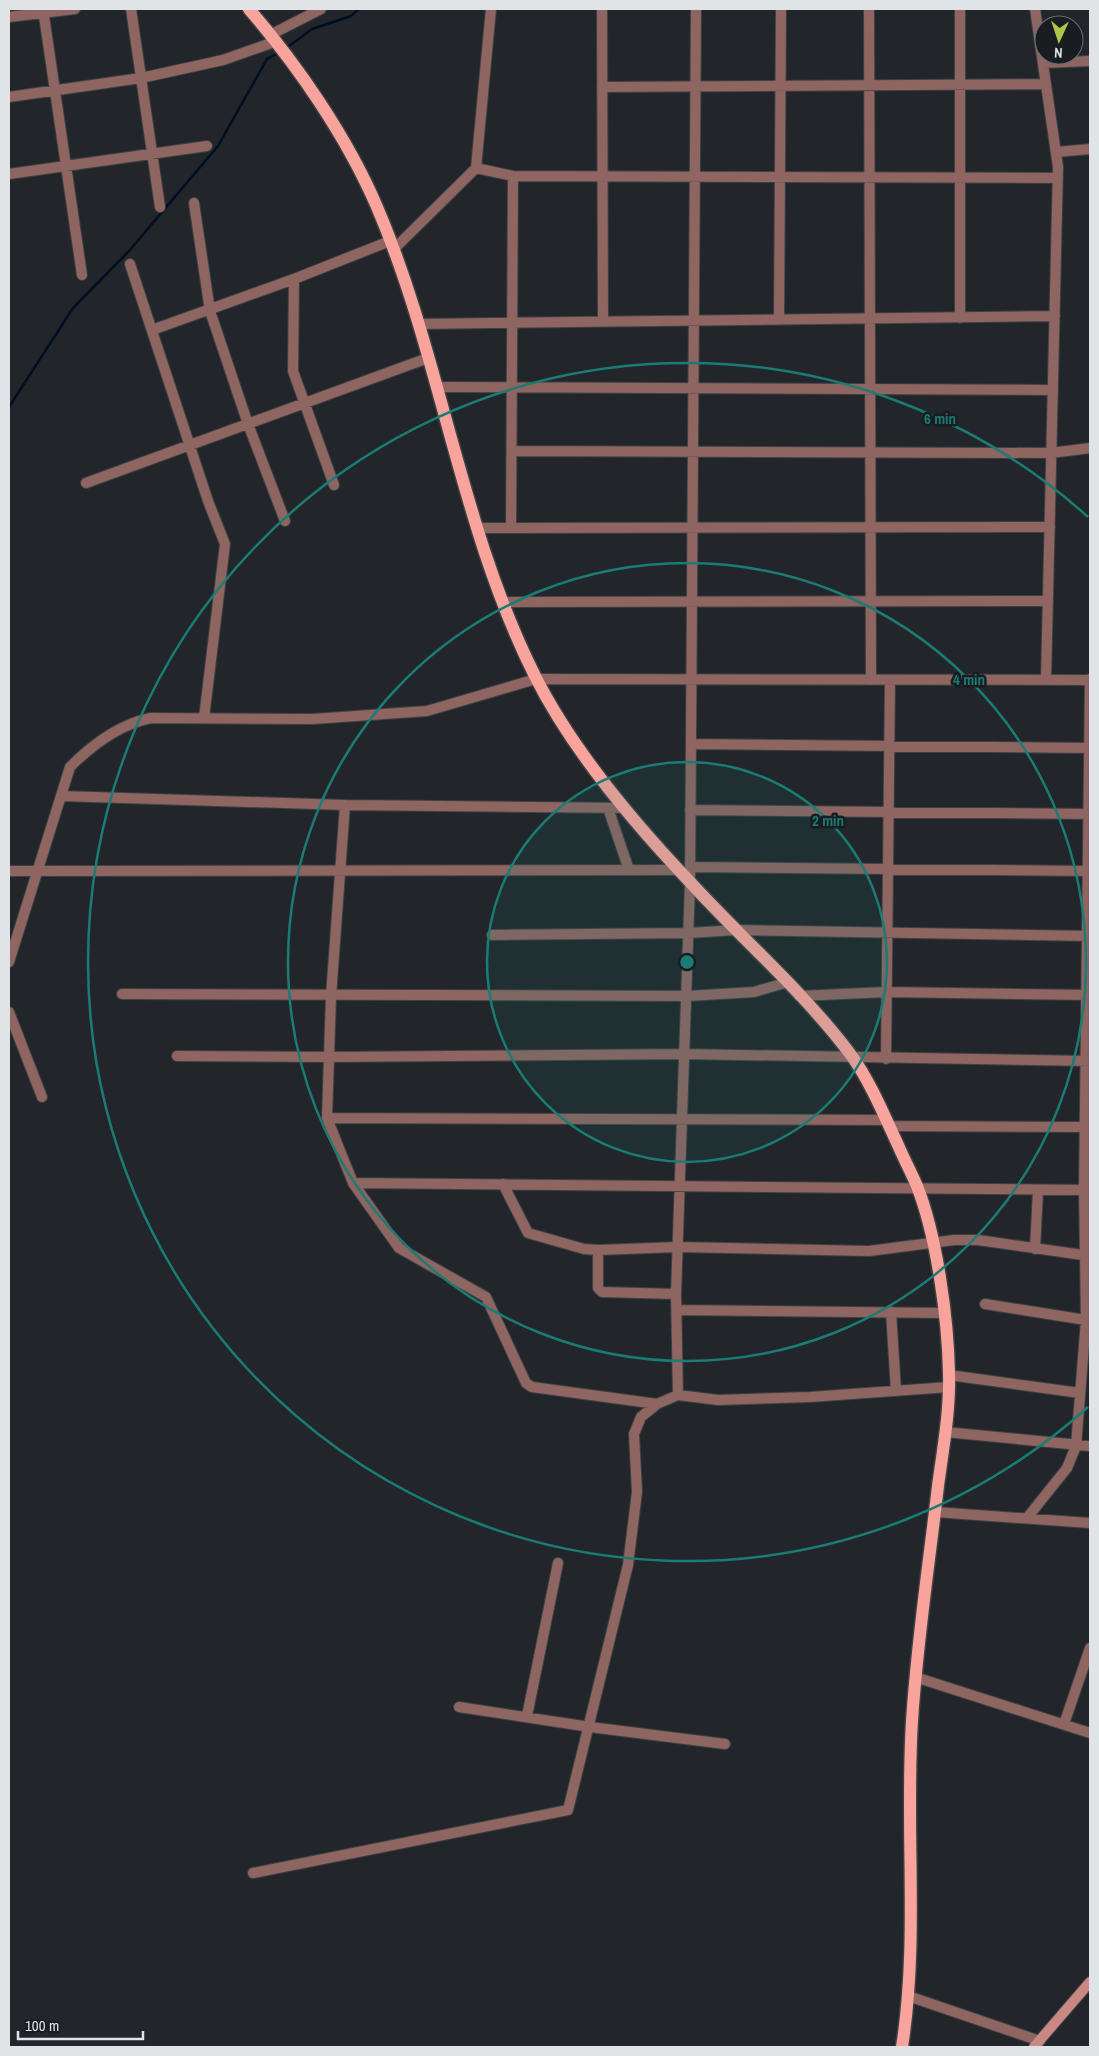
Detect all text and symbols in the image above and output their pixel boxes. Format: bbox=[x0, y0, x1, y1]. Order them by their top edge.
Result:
north arrow bbox=[1034, 15, 1084, 65]
text: N bbox=[1054, 44, 1063, 62]
text: 6 min bbox=[924, 408, 956, 429]
text: 4 min bbox=[953, 669, 985, 690]
text: 2 min bbox=[812, 810, 844, 831]
centre of rings bbox=[678, 953, 696, 971]
scale bar bbox=[18, 2008, 142, 2040]
text: 100 m bbox=[25, 2015, 59, 2036]

